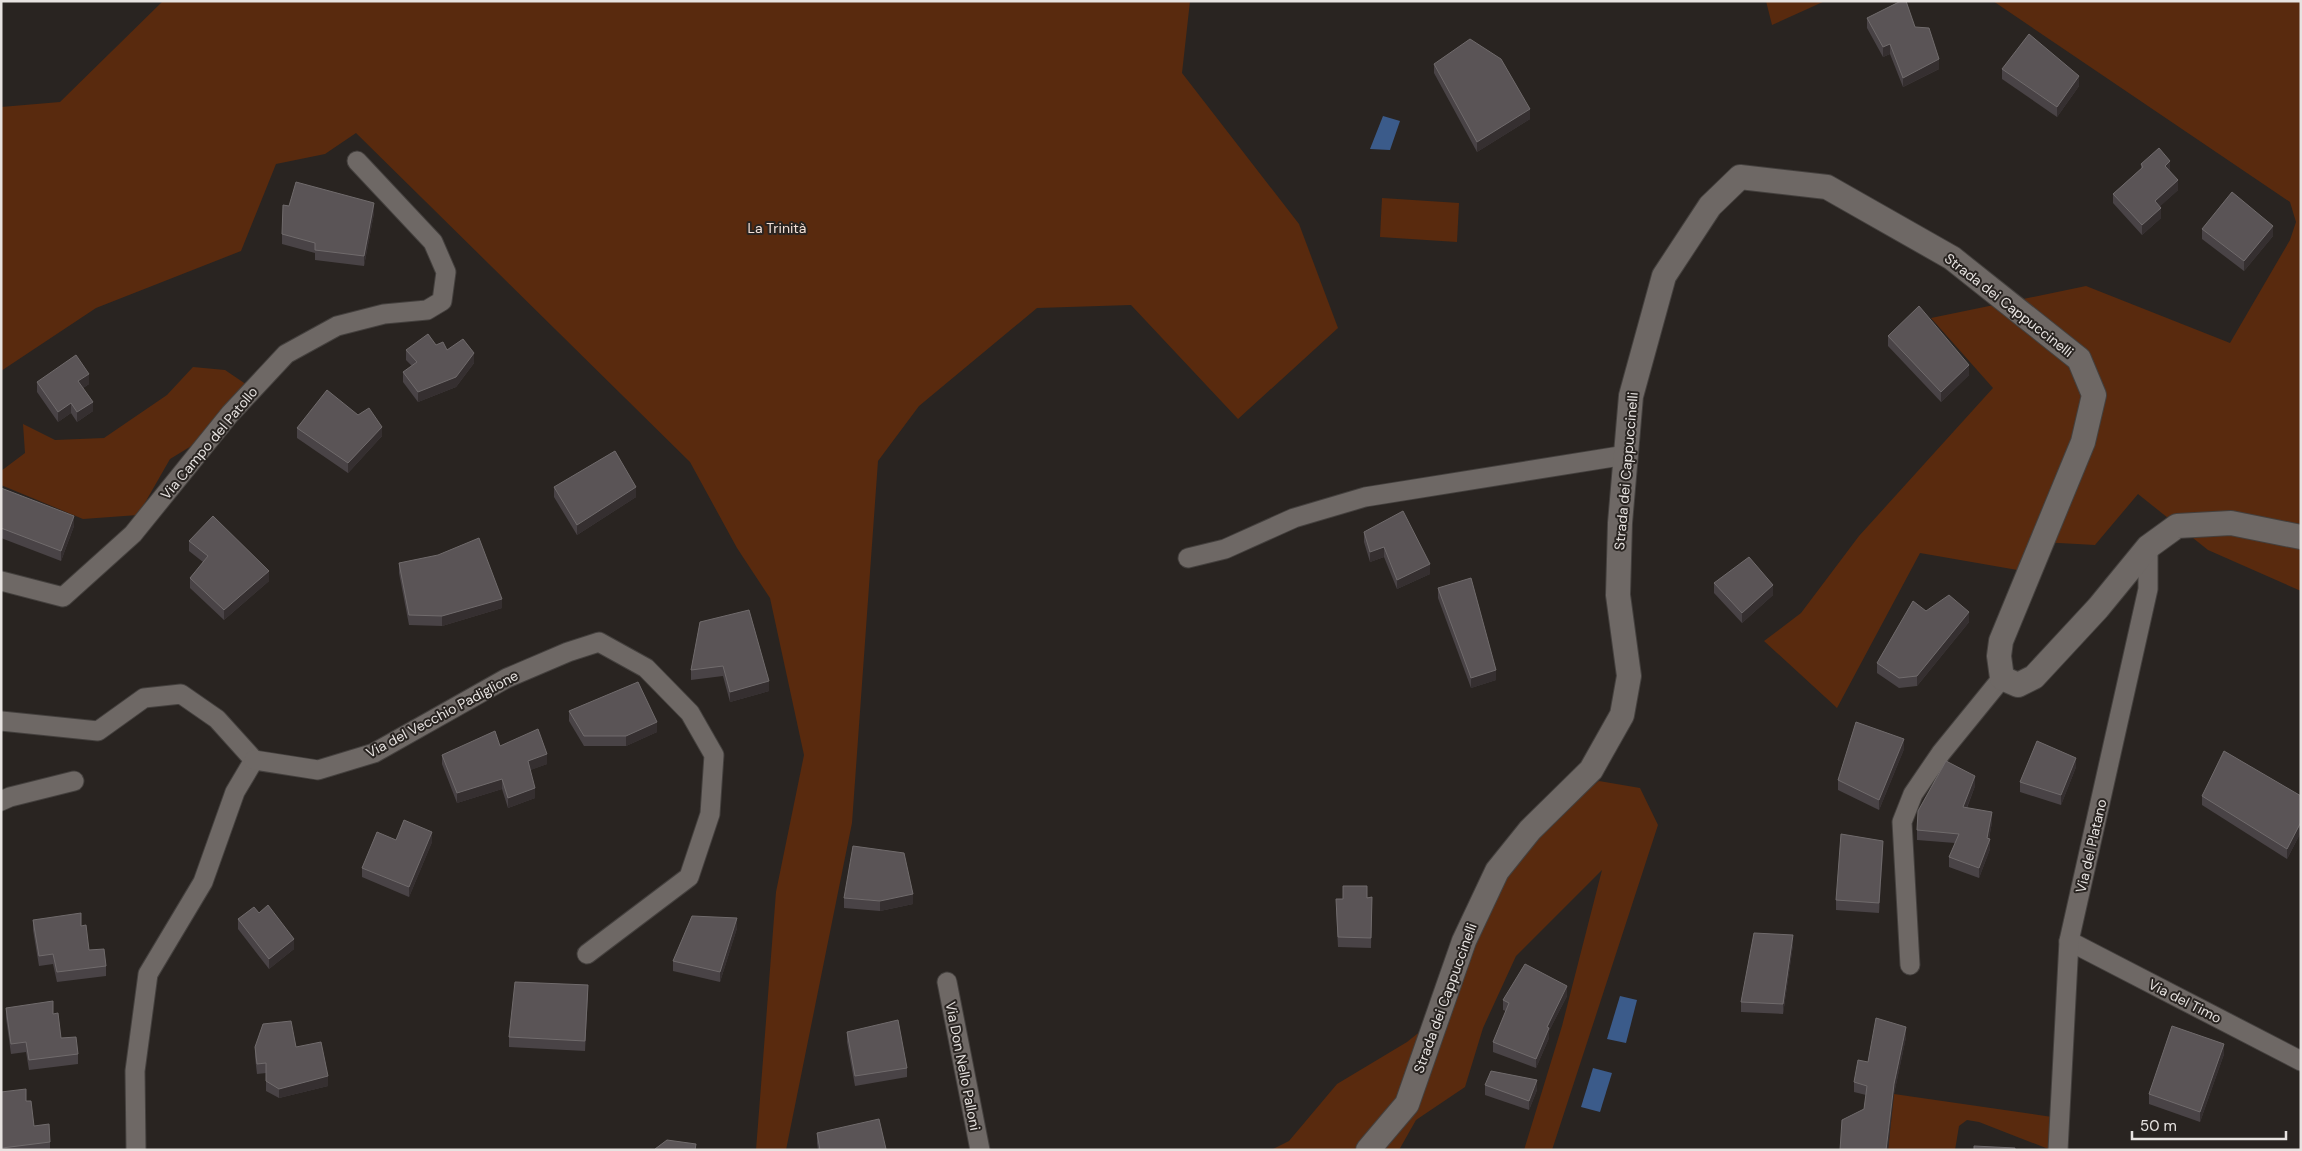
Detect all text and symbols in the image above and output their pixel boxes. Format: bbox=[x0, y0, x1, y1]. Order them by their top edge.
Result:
park label: La Trinità bbox=[748, 219, 806, 237]
street label: Strada dei Cappuccinelli bbox=[1941, 249, 2077, 361]
street label: Via Campo del Patollo bbox=[156, 383, 262, 503]
street label: Strada dei Cappuccinelli bbox=[1610, 391, 1642, 551]
street label: Via del Vecchio Padiglione bbox=[363, 666, 521, 762]
street label: Via del Platano bbox=[2071, 797, 2111, 895]
street label: Strada dei Cappuccinelli bbox=[1409, 920, 1481, 1076]
street label: Via del Timo bbox=[2145, 975, 2225, 1027]
street label: Via Don Nello Palloni bbox=[942, 1000, 984, 1132]
scale bar bbox=[2132, 1108, 2286, 1140]
text: 50 m bbox=[2140, 1116, 2177, 1136]

